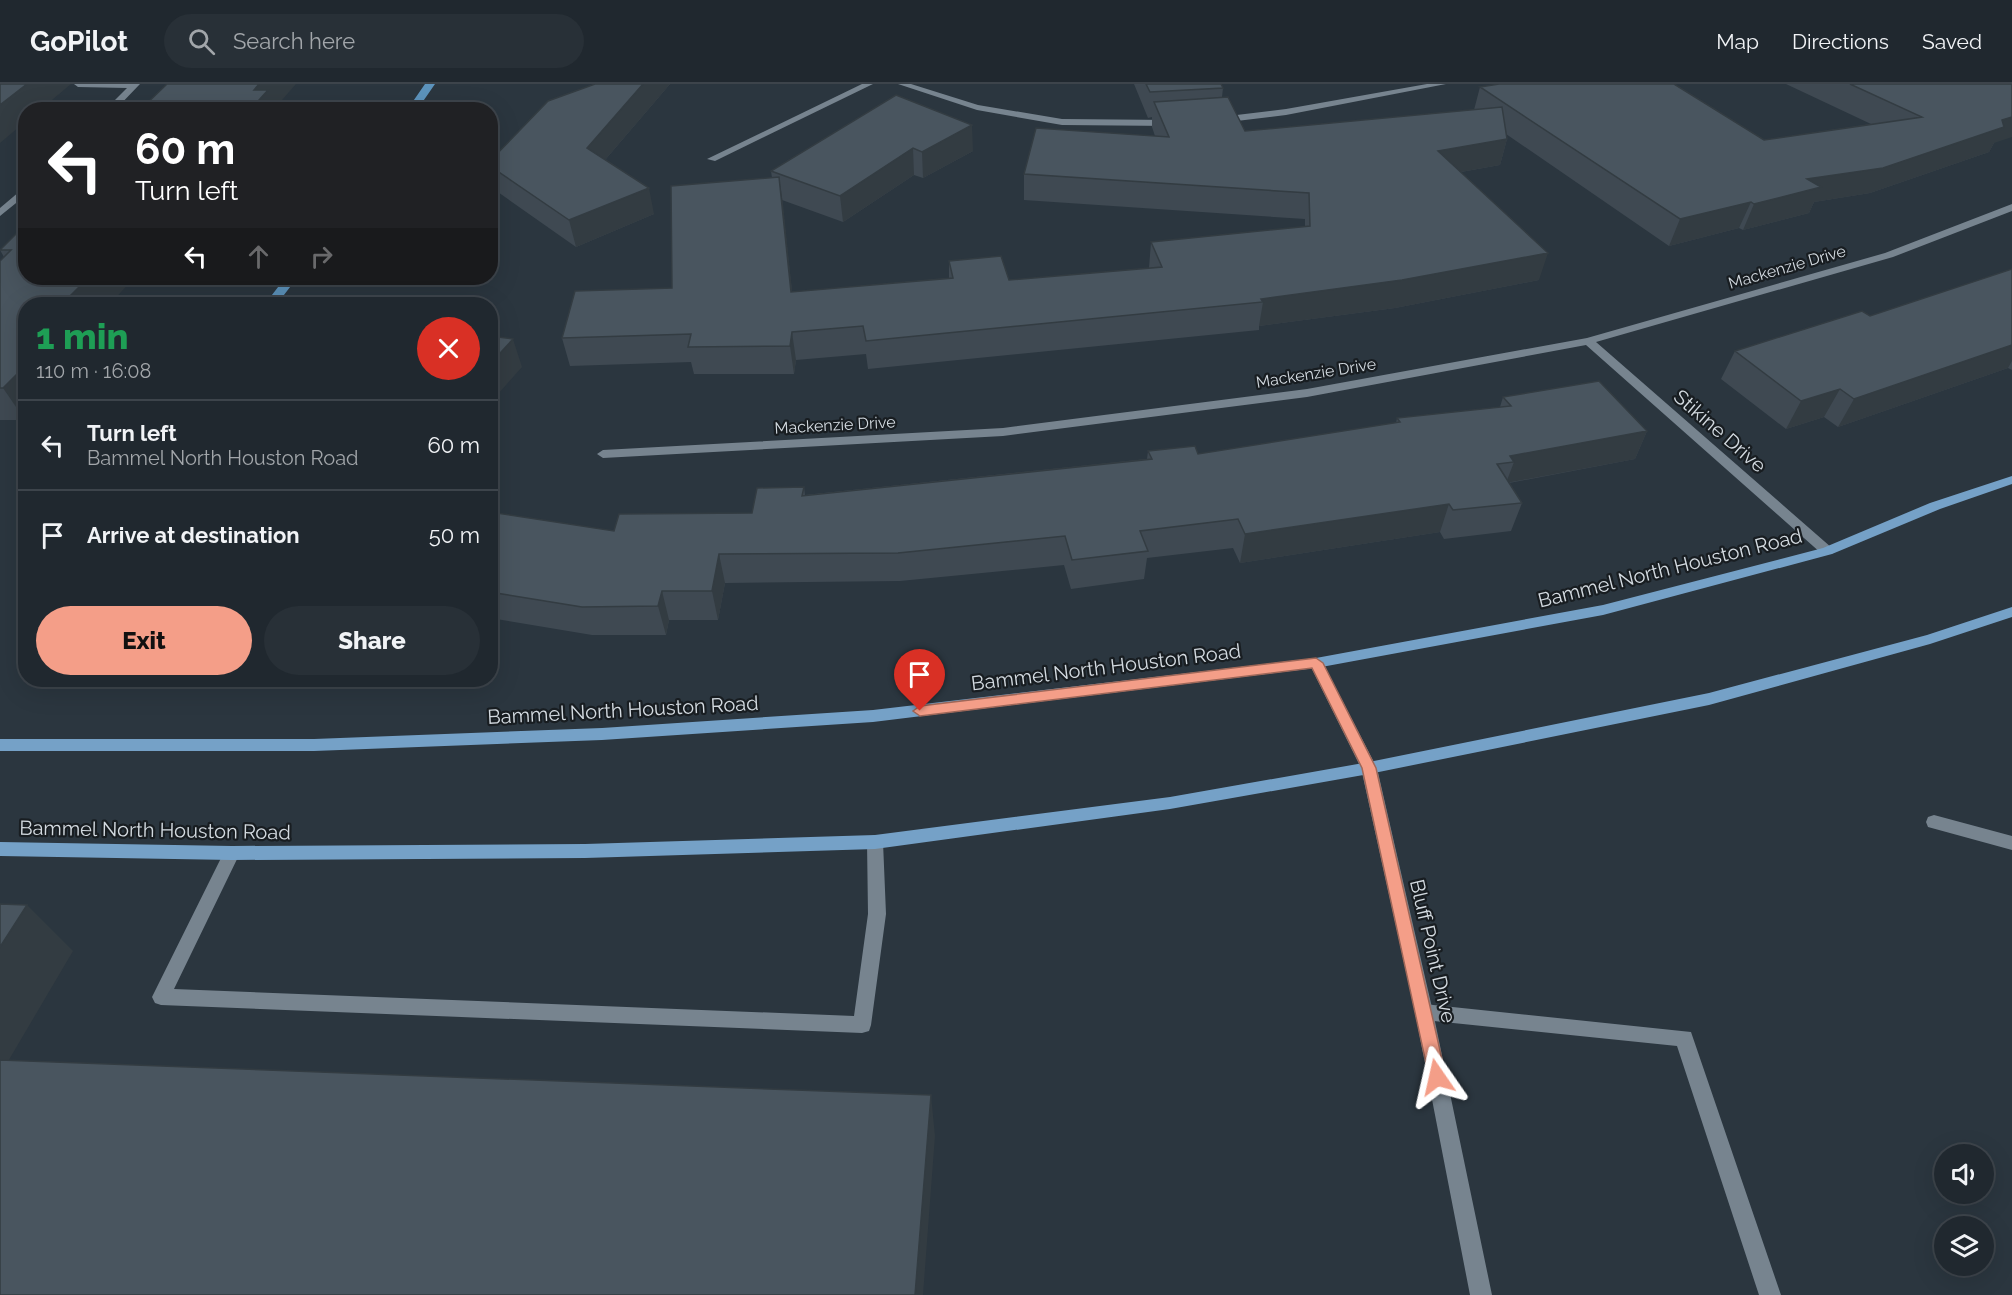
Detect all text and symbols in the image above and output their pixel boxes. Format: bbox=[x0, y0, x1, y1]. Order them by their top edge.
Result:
search box bbox=[164, 14, 584, 68]
text: GoPilot bbox=[30, 25, 128, 58]
icon: search bbox=[185, 25, 218, 58]
text: Search here bbox=[233, 28, 355, 54]
text: Map bbox=[1716, 29, 1759, 54]
text: Directions bbox=[1792, 29, 1889, 54]
text: Saved bbox=[1922, 29, 1982, 54]
text: 60 m bbox=[135, 125, 235, 174]
icon: left bbox=[36, 126, 114, 204]
text: Turn left bbox=[135, 175, 238, 206]
icon: left bbox=[179, 240, 212, 273]
icon: ahead bbox=[242, 240, 275, 273]
icon: right bbox=[305, 240, 338, 273]
street label: Mackenzie Drive bbox=[1726, 241, 1848, 293]
text: 1 min bbox=[36, 315, 128, 357]
button: close bbox=[417, 317, 480, 380]
street label: Mackenzie Drive bbox=[1255, 354, 1377, 392]
text: 110 m · 16:08 bbox=[36, 359, 151, 383]
street label: Stikine Drive bbox=[1669, 384, 1771, 478]
street label: Mackenzie Drive bbox=[774, 412, 896, 438]
text: Turn left bbox=[87, 420, 177, 446]
icon: left bbox=[36, 429, 69, 462]
text: 60 m bbox=[427, 432, 480, 458]
text: Bammel North Houston Road bbox=[87, 446, 359, 470]
icon: arrive bbox=[36, 519, 69, 552]
text: Arrive at destination bbox=[87, 522, 300, 548]
text: 50 m bbox=[429, 522, 480, 548]
street label: Bammel North Houston Road bbox=[1535, 524, 1805, 612]
button: Exit bbox=[36, 606, 252, 675]
button: Share bbox=[264, 606, 480, 675]
street label: Bammel North Houston Road bbox=[970, 639, 1242, 695]
pin bbox=[894, 649, 945, 711]
icon: arrive bbox=[903, 658, 936, 691]
street label: Bammel North Houston Road bbox=[487, 691, 759, 729]
street label: Bammel North Houston Road bbox=[19, 816, 291, 844]
street label: Bluff Point Drive bbox=[1405, 877, 1461, 1025]
position arrow bbox=[1405, 1045, 1469, 1109]
map controls bbox=[1934, 1144, 1994, 1276]
button: sound bbox=[1934, 1144, 1994, 1204]
button: layers bbox=[1934, 1216, 1994, 1276]

